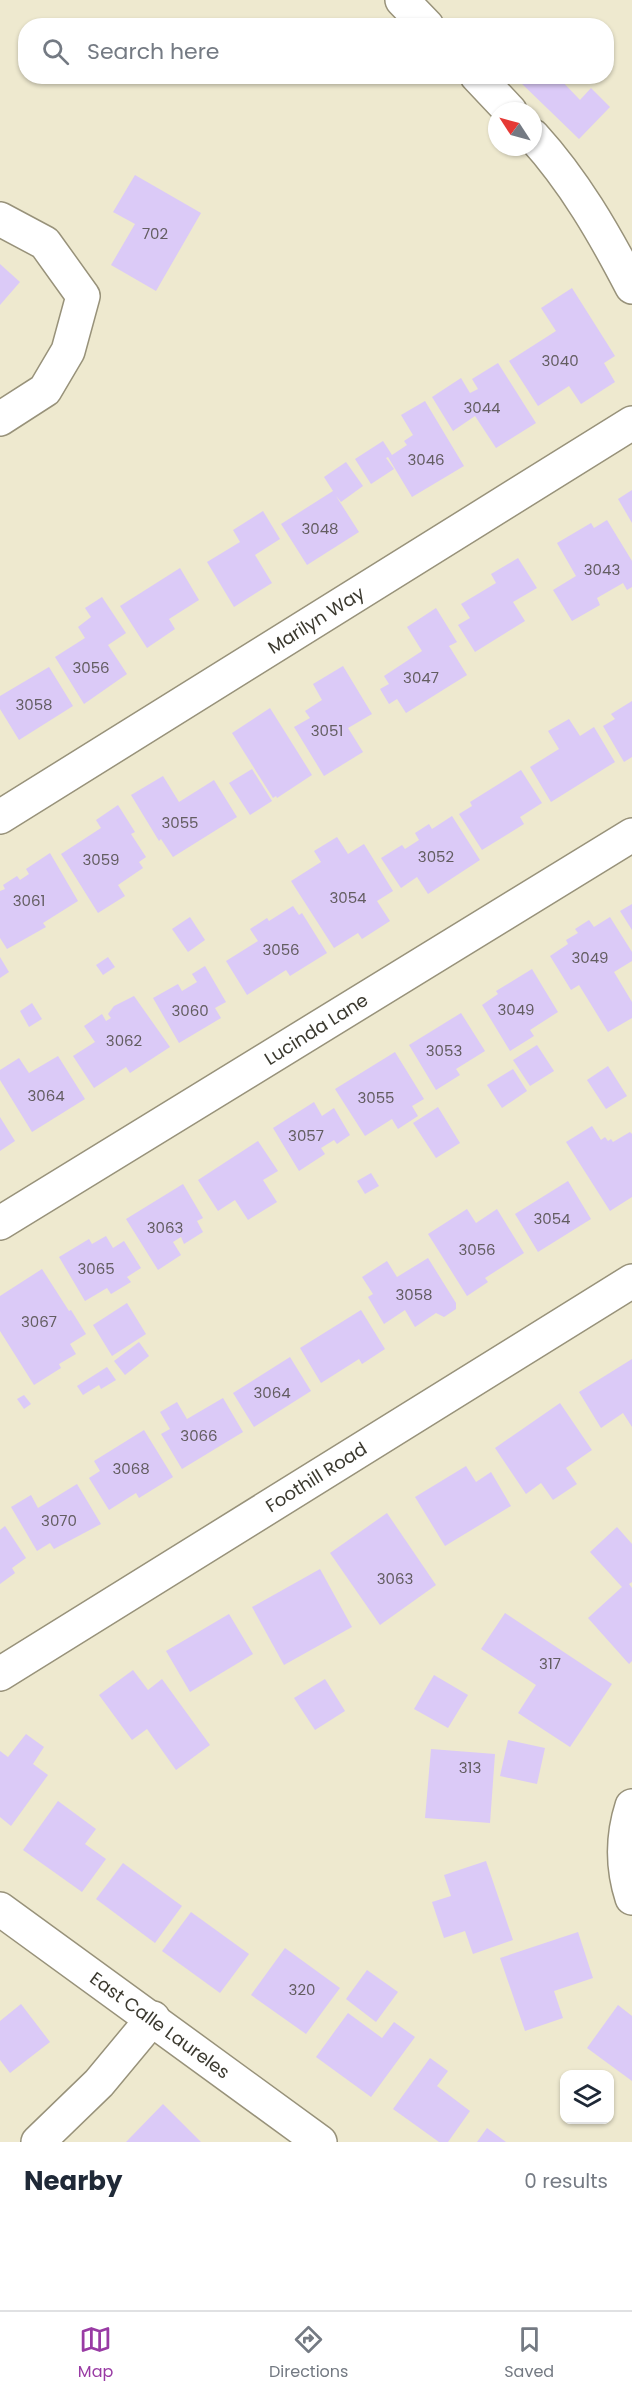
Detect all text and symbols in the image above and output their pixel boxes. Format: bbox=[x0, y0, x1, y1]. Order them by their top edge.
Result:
search box bbox=[18, 18, 614, 84]
icon: search bbox=[39, 35, 72, 68]
text: Search here bbox=[87, 36, 220, 67]
north arrow bbox=[488, 102, 542, 156]
house number: 702 bbox=[142, 223, 168, 244]
house number: 3040 bbox=[541, 350, 579, 371]
house number: 3044 bbox=[463, 397, 501, 418]
house number: 3046 bbox=[407, 449, 445, 470]
house number: 3048 bbox=[301, 518, 339, 539]
house number: 3043 bbox=[584, 559, 620, 580]
street label: Marilyn Way bbox=[263, 580, 369, 660]
house number: 3056 bbox=[72, 657, 110, 678]
house number: 3047 bbox=[403, 667, 439, 688]
house number: 3058 bbox=[15, 694, 53, 715]
house number: 3051 bbox=[311, 720, 343, 741]
house number: 3055 bbox=[161, 812, 199, 833]
house number: 3052 bbox=[418, 846, 454, 867]
house number: 3059 bbox=[82, 849, 120, 870]
house number: 3054 bbox=[329, 887, 367, 908]
house number: 3061 bbox=[13, 890, 45, 911]
house number: 3056 bbox=[262, 939, 300, 960]
house number: 3049 bbox=[571, 947, 609, 968]
street label: Lucinda Lane bbox=[259, 987, 373, 1071]
house number: 3049 bbox=[497, 999, 535, 1020]
house number: 3060 bbox=[171, 1000, 209, 1021]
house number: 3062 bbox=[106, 1030, 142, 1051]
house number: 3053 bbox=[426, 1040, 462, 1061]
house number: 3064 bbox=[27, 1085, 65, 1106]
house number: 3055 bbox=[357, 1087, 395, 1108]
house number: 3057 bbox=[288, 1125, 324, 1146]
house number: 3054 bbox=[533, 1208, 571, 1229]
house number: 3063 bbox=[147, 1217, 183, 1238]
house number: 3056 bbox=[458, 1239, 496, 1260]
house number: 3065 bbox=[77, 1258, 115, 1279]
house number: 3058 bbox=[395, 1284, 433, 1305]
house number: 3067 bbox=[21, 1311, 57, 1332]
house number: 3064 bbox=[253, 1382, 291, 1403]
house number: 3066 bbox=[180, 1425, 218, 1446]
street label: Foothill Road bbox=[261, 1436, 371, 1518]
house number: 3068 bbox=[112, 1458, 150, 1479]
house number: 3070 bbox=[41, 1510, 77, 1531]
house number: 3063 bbox=[377, 1568, 413, 1589]
house number: 317 bbox=[539, 1653, 561, 1674]
house number: 313 bbox=[459, 1757, 481, 1778]
street label: East Calle Laureles bbox=[85, 1966, 235, 2084]
house number: 320 bbox=[289, 1979, 315, 2000]
map controls bbox=[560, 2070, 614, 2124]
button: layers bbox=[560, 2070, 614, 2124]
text: Nearby bbox=[24, 2163, 122, 2199]
text: 0 results bbox=[524, 2167, 608, 2195]
tab: Map bbox=[78, 2323, 113, 2384]
tab: Directions bbox=[269, 2323, 348, 2384]
tab: Saved bbox=[504, 2323, 554, 2384]

